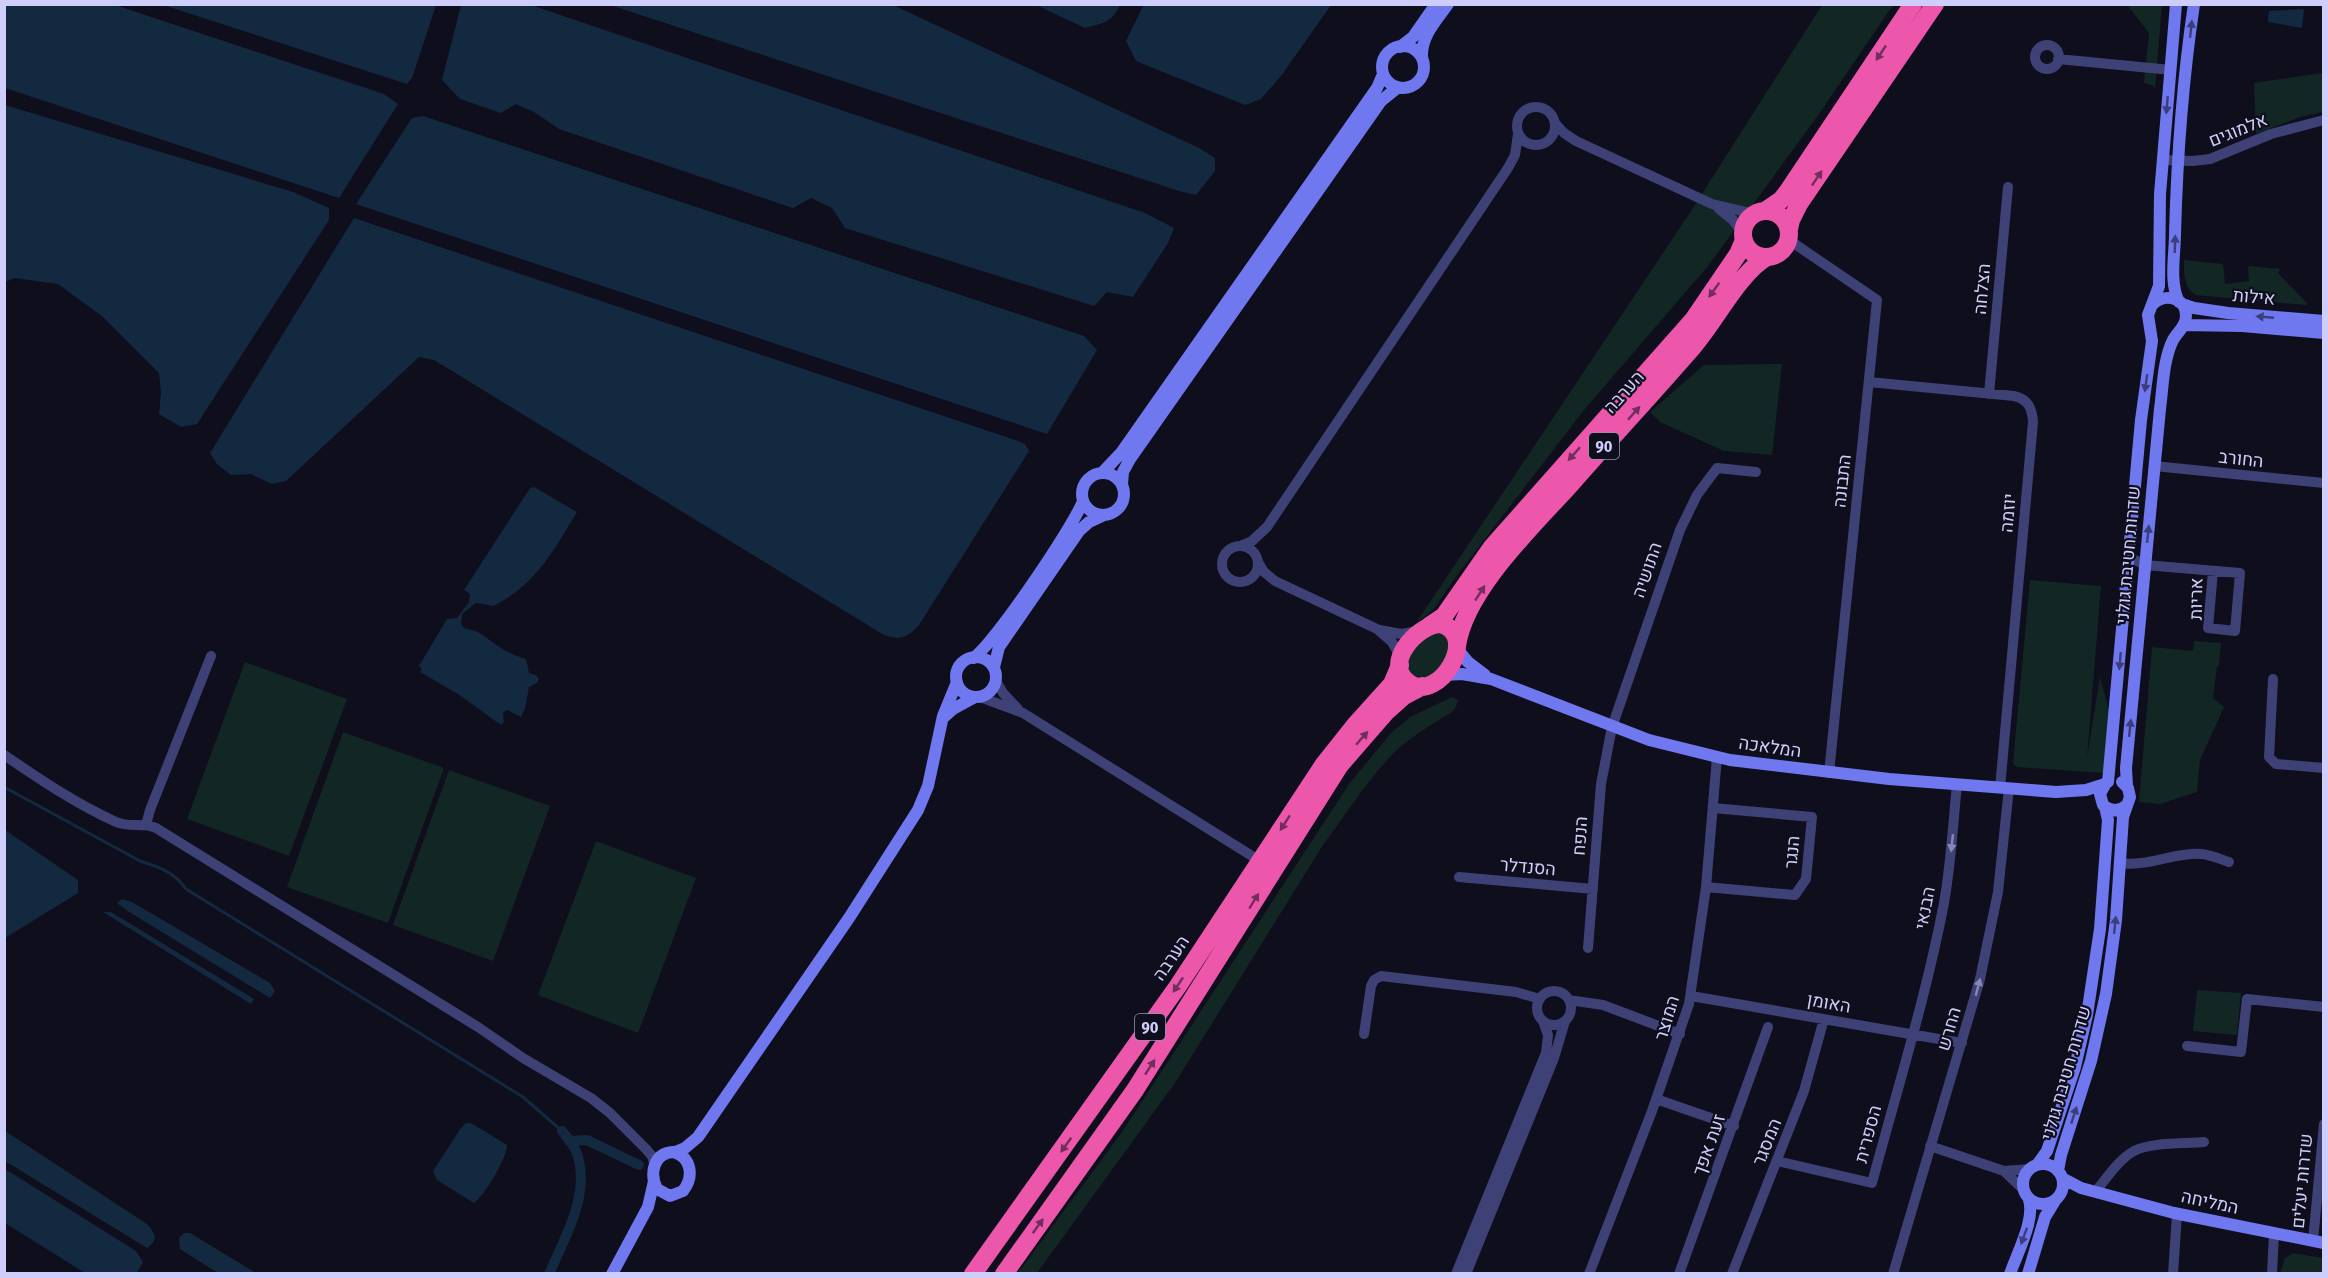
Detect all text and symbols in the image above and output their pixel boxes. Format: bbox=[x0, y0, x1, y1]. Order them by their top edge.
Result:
one-way arrow bbox=[2186, 19, 2196, 38]
one-way arrow bbox=[1875, 45, 1886, 61]
one-way arrow bbox=[2163, 95, 2172, 114]
street label: אלמוגים bbox=[2205, 108, 2271, 152]
one-way arrow bbox=[1811, 171, 1823, 187]
one-way arrow bbox=[2170, 235, 2180, 254]
street label: הצלחה bbox=[1969, 263, 1995, 315]
one-way arrow bbox=[1708, 282, 1720, 297]
street label: אילות bbox=[2232, 284, 2276, 310]
one-way arrow bbox=[2256, 312, 2275, 322]
street label: הערבה bbox=[1599, 366, 1649, 418]
one-way arrow bbox=[2142, 374, 2151, 393]
one-way arrow bbox=[1627, 406, 1640, 421]
road number: 90 bbox=[1589, 433, 1619, 459]
one-way arrow bbox=[1568, 446, 1581, 461]
street label: החורב bbox=[2217, 446, 2265, 472]
street label: התבונה bbox=[1828, 453, 1856, 509]
street label: שדרות חטיבת גולני bbox=[2111, 485, 2145, 625]
street label: יוזמה bbox=[1995, 493, 2021, 533]
one-way arrow bbox=[2143, 524, 2153, 543]
street label: התושיה bbox=[1627, 539, 1667, 601]
street label: אריות bbox=[2185, 578, 2207, 620]
one-way arrow bbox=[1474, 585, 1485, 601]
one-way arrow bbox=[2115, 652, 2125, 671]
one-way arrow bbox=[2125, 718, 2135, 737]
one-way arrow bbox=[1355, 730, 1368, 746]
street label: המלאכה bbox=[1737, 732, 1803, 762]
one-way arrow bbox=[1280, 814, 1291, 831]
street label: הנפח bbox=[1568, 816, 1592, 856]
one-way arrow bbox=[1947, 833, 1957, 852]
street label: הנגר bbox=[1780, 835, 1804, 869]
street label: הסנדלר bbox=[1499, 854, 1557, 880]
street label: הבנאי bbox=[1910, 885, 1940, 931]
one-way arrow bbox=[1248, 893, 1259, 910]
one-way arrow bbox=[2110, 916, 2120, 935]
street label: הערבה bbox=[1148, 931, 1194, 985]
one-way arrow bbox=[1172, 977, 1184, 993]
one-way arrow bbox=[1973, 978, 1983, 996]
street label: האומן bbox=[1805, 988, 1853, 1018]
street label: המוצר bbox=[1650, 993, 1684, 1043]
street label: שדרות חטיבת גולני bbox=[2036, 1003, 2096, 1143]
street label: החרש bbox=[1932, 1005, 1966, 1053]
road number: 90 bbox=[1135, 1014, 1165, 1040]
one-way arrow bbox=[1144, 1059, 1156, 1075]
street label: הספרית bbox=[1850, 1103, 1886, 1165]
one-way arrow bbox=[2070, 1106, 2079, 1124]
street label: זעת אפך bbox=[1688, 1111, 1730, 1179]
street label: המסגר bbox=[1748, 1115, 1786, 1169]
street label: שדרות יעלים bbox=[2287, 1133, 2317, 1229]
one-way arrow bbox=[1060, 1136, 1072, 1152]
street label: המליחה bbox=[2179, 1185, 2241, 1219]
one-way arrow bbox=[1032, 1219, 1044, 1235]
one-way arrow bbox=[2018, 1227, 2028, 1245]

